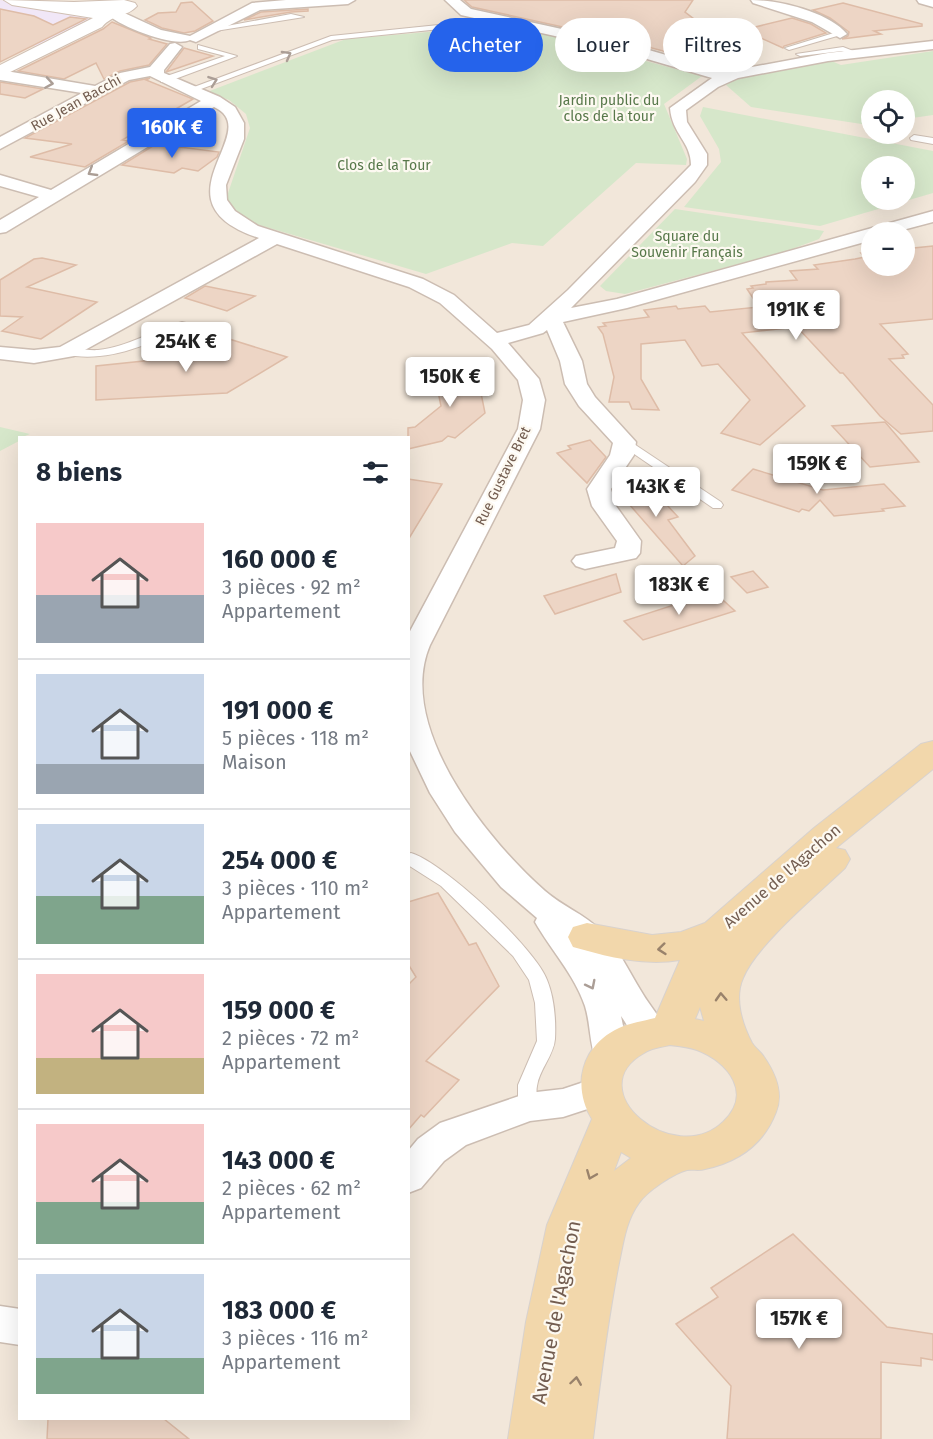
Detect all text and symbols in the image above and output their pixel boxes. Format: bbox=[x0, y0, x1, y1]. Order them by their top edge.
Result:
chip: Acheter bbox=[428, 18, 543, 72]
chip: Louer bbox=[555, 18, 651, 72]
chip: Filtres bbox=[663, 18, 763, 72]
one-way arrow bbox=[281, 51, 291, 62]
street label: Rue Jean Bacchi bbox=[28, 71, 124, 135]
one-way arrow bbox=[44, 76, 54, 89]
one-way arrow bbox=[207, 76, 218, 89]
map controls bbox=[861, 90, 915, 276]
button: locate bbox=[861, 90, 915, 144]
park label: Jardin public du clos de la tour bbox=[559, 92, 659, 125]
pin: 160K € bbox=[123, 108, 221, 159]
text: 160K € bbox=[141, 115, 203, 139]
button: + bbox=[861, 156, 915, 210]
park label: Clos de la Tour bbox=[337, 157, 431, 174]
one-way arrow bbox=[88, 165, 98, 177]
button: − bbox=[861, 222, 915, 276]
park label: Square du Souvenir Français bbox=[631, 228, 743, 261]
pin: 191K € bbox=[747, 290, 845, 341]
text: 191K € bbox=[767, 297, 825, 321]
pin: 254K € bbox=[137, 322, 235, 373]
text: 254K € bbox=[155, 329, 217, 353]
pin: 150K € bbox=[401, 357, 499, 408]
text: 150K € bbox=[420, 364, 480, 388]
street label: Rue Gustave Bret bbox=[472, 423, 535, 528]
pin: 159K € bbox=[768, 444, 866, 495]
text: 159K € bbox=[787, 451, 847, 475]
icon: filters bbox=[359, 456, 392, 489]
text: 8 biens bbox=[36, 457, 122, 488]
pin: 143K € bbox=[607, 467, 705, 518]
text: 143K € bbox=[626, 474, 686, 498]
text: 160 000 € bbox=[222, 544, 337, 575]
icon: home bbox=[84, 547, 156, 619]
pin: 183K € bbox=[630, 565, 728, 616]
text: 183K € bbox=[649, 572, 709, 596]
text: 3 pièces · 92 m² bbox=[222, 575, 361, 599]
text: Appartement bbox=[222, 599, 340, 623]
text: 191 000 € bbox=[222, 695, 334, 726]
icon: home bbox=[84, 698, 156, 770]
text: 5 pièces · 118 m² bbox=[222, 726, 369, 750]
text: Maison bbox=[222, 750, 287, 774]
street label: Avenue de l'Agachon bbox=[720, 820, 844, 932]
text: 254 000 € bbox=[222, 845, 337, 876]
icon: home bbox=[84, 848, 156, 920]
text: 3 pièces · 110 m² bbox=[222, 876, 369, 900]
text: Appartement bbox=[222, 900, 340, 924]
one-way arrow bbox=[657, 942, 666, 955]
one-way arrow bbox=[584, 978, 595, 989]
one-way arrow bbox=[714, 992, 727, 1001]
text: 159 000 € bbox=[222, 995, 336, 1026]
icon: home bbox=[84, 998, 156, 1070]
text: 2 pièces · 72 m² bbox=[222, 1026, 359, 1050]
text: Appartement bbox=[222, 1050, 340, 1074]
text: 143 000 € bbox=[222, 1145, 335, 1176]
icon: home bbox=[84, 1148, 156, 1220]
one-way arrow bbox=[586, 1169, 598, 1180]
text: 2 pièces · 62 m² bbox=[222, 1176, 361, 1200]
text: Appartement bbox=[222, 1200, 340, 1224]
street label: Avenue de l'Agachon bbox=[526, 1218, 586, 1406]
text: 183 000 € bbox=[222, 1295, 336, 1326]
icon: home bbox=[84, 1298, 156, 1370]
pin: 157K € bbox=[750, 1299, 848, 1350]
text: 157K € bbox=[770, 1306, 828, 1330]
text: 3 pièces · 116 m² bbox=[222, 1326, 369, 1350]
text: Appartement bbox=[222, 1350, 340, 1374]
one-way arrow bbox=[570, 1376, 582, 1386]

